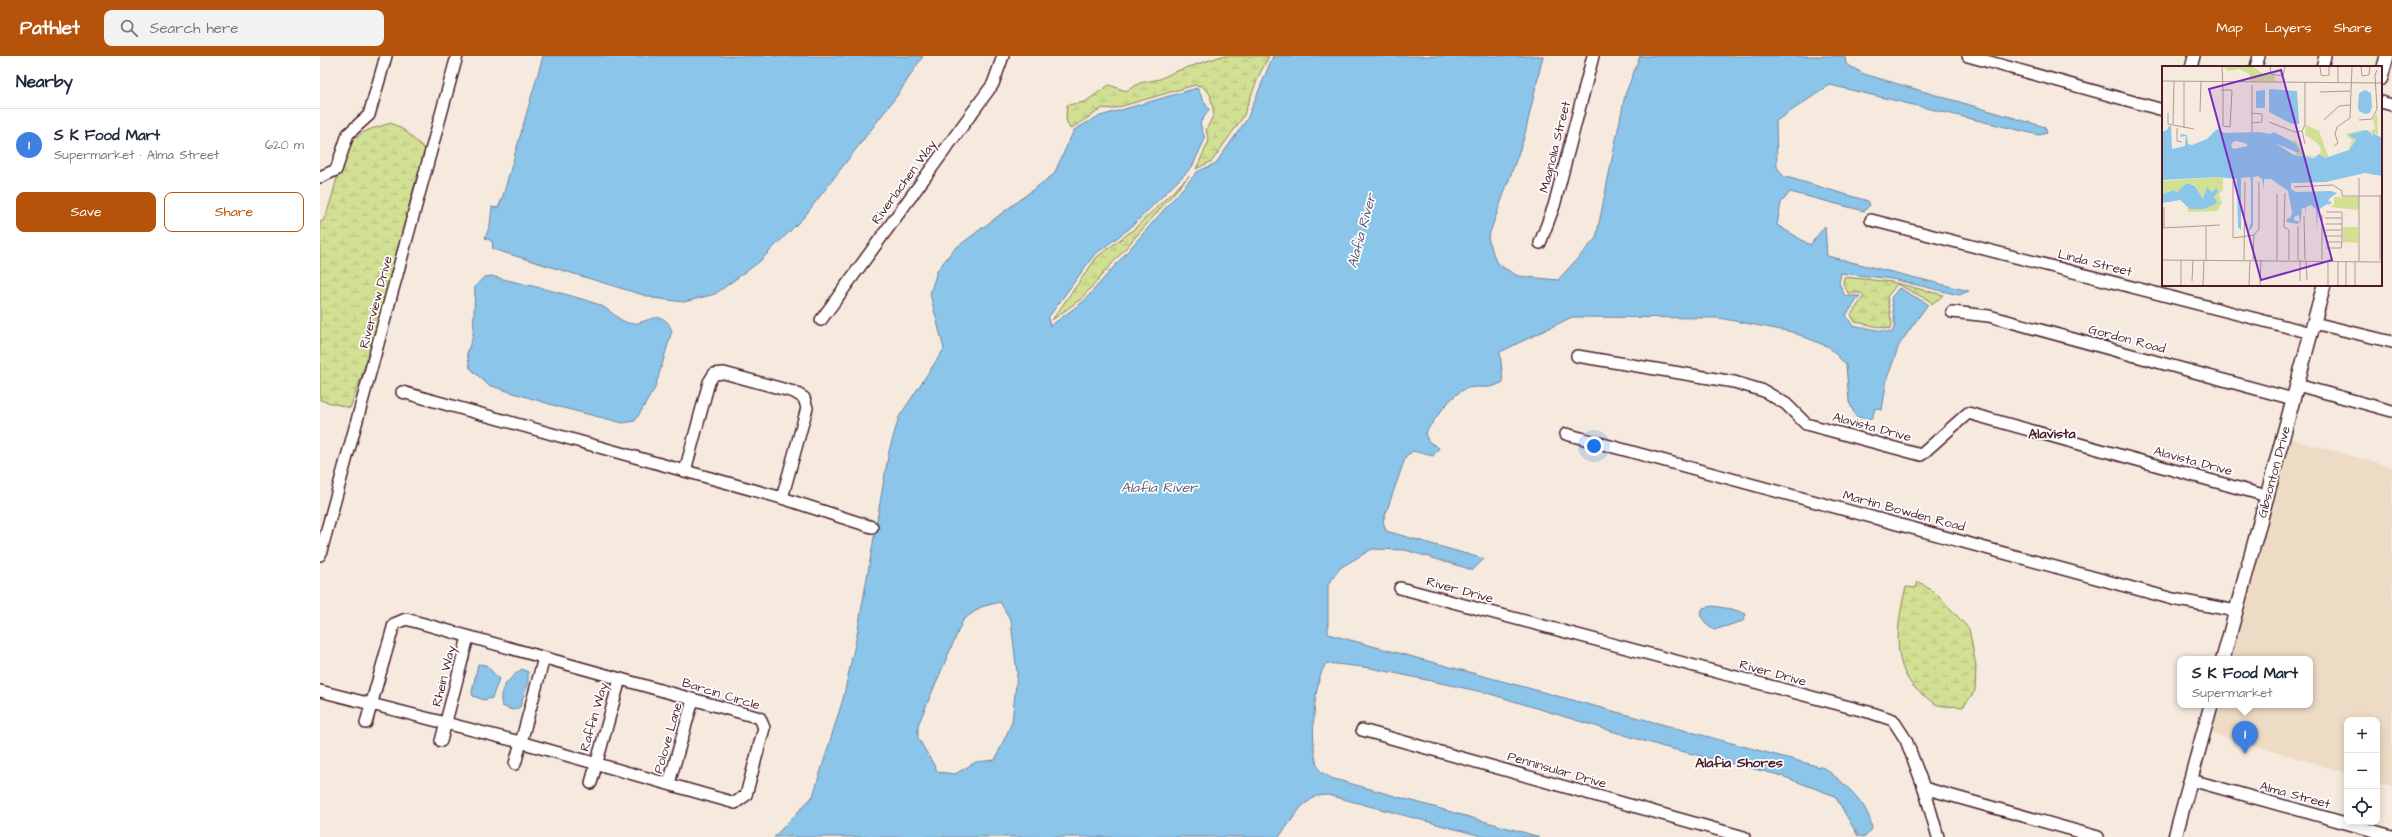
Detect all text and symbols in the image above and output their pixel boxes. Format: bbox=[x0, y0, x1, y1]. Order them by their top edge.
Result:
search box bbox=[104, 10, 384, 46]
text: Pathlet bbox=[20, 15, 80, 42]
icon: search bbox=[118, 17, 140, 39]
text: Search here bbox=[150, 18, 238, 39]
text: Map bbox=[2216, 18, 2243, 38]
text: Layers bbox=[2265, 18, 2312, 38]
text: Share bbox=[2334, 18, 2372, 38]
inset map bbox=[2162, 66, 2382, 286]
text: Nearby bbox=[16, 70, 73, 94]
street label: Magnolia Street bbox=[1535, 99, 1576, 195]
text: S K Food Mart bbox=[54, 125, 160, 146]
text: 1 bbox=[28, 136, 30, 154]
text: 620 m bbox=[265, 136, 304, 154]
street label: Riverlachen Way bbox=[867, 136, 942, 228]
text: Supermarket · Alma Street bbox=[54, 146, 219, 164]
water label: Alafia River bbox=[1342, 190, 1382, 270]
button: Save bbox=[16, 192, 156, 232]
button: Share bbox=[164, 192, 304, 232]
street label: Linda Street bbox=[2056, 245, 2135, 281]
street label: Riverview Drive bbox=[355, 254, 397, 350]
street label: Gordon Road bbox=[2087, 320, 2168, 358]
street label: Alavista Drive bbox=[1831, 408, 1913, 446]
district label: Alavista bbox=[2028, 424, 2077, 444]
street label: Gibsonton Drive bbox=[2253, 424, 2295, 520]
your location bbox=[1584, 436, 1604, 456]
street label: Alavista Drive bbox=[2152, 442, 2234, 480]
water label: Alafia River bbox=[1121, 478, 1198, 498]
street label: Martin Bowden Road bbox=[1841, 486, 1967, 536]
street label: River Drive bbox=[1424, 572, 1496, 608]
street label: Rhein Way bbox=[428, 644, 461, 709]
street label: River Drive bbox=[1737, 655, 1809, 691]
popup bbox=[2177, 656, 2313, 708]
text: S K Food Mart bbox=[2192, 663, 2298, 684]
street label: Barcin Circle bbox=[680, 674, 762, 714]
street label: Raffin Way bbox=[576, 680, 613, 754]
text: Supermarket bbox=[2192, 684, 2273, 702]
street label: Polove Lane bbox=[649, 700, 687, 776]
map controls bbox=[2344, 717, 2380, 825]
button: + bbox=[2344, 717, 2380, 753]
pin: 1 bbox=[2232, 721, 2258, 754]
street label: Penninsular Drive bbox=[1505, 747, 1609, 793]
district label: Alafia Shores bbox=[1695, 753, 1783, 773]
button: − bbox=[2344, 753, 2380, 789]
street label: Alma Street bbox=[2258, 777, 2333, 813]
button: locate bbox=[2344, 789, 2380, 825]

